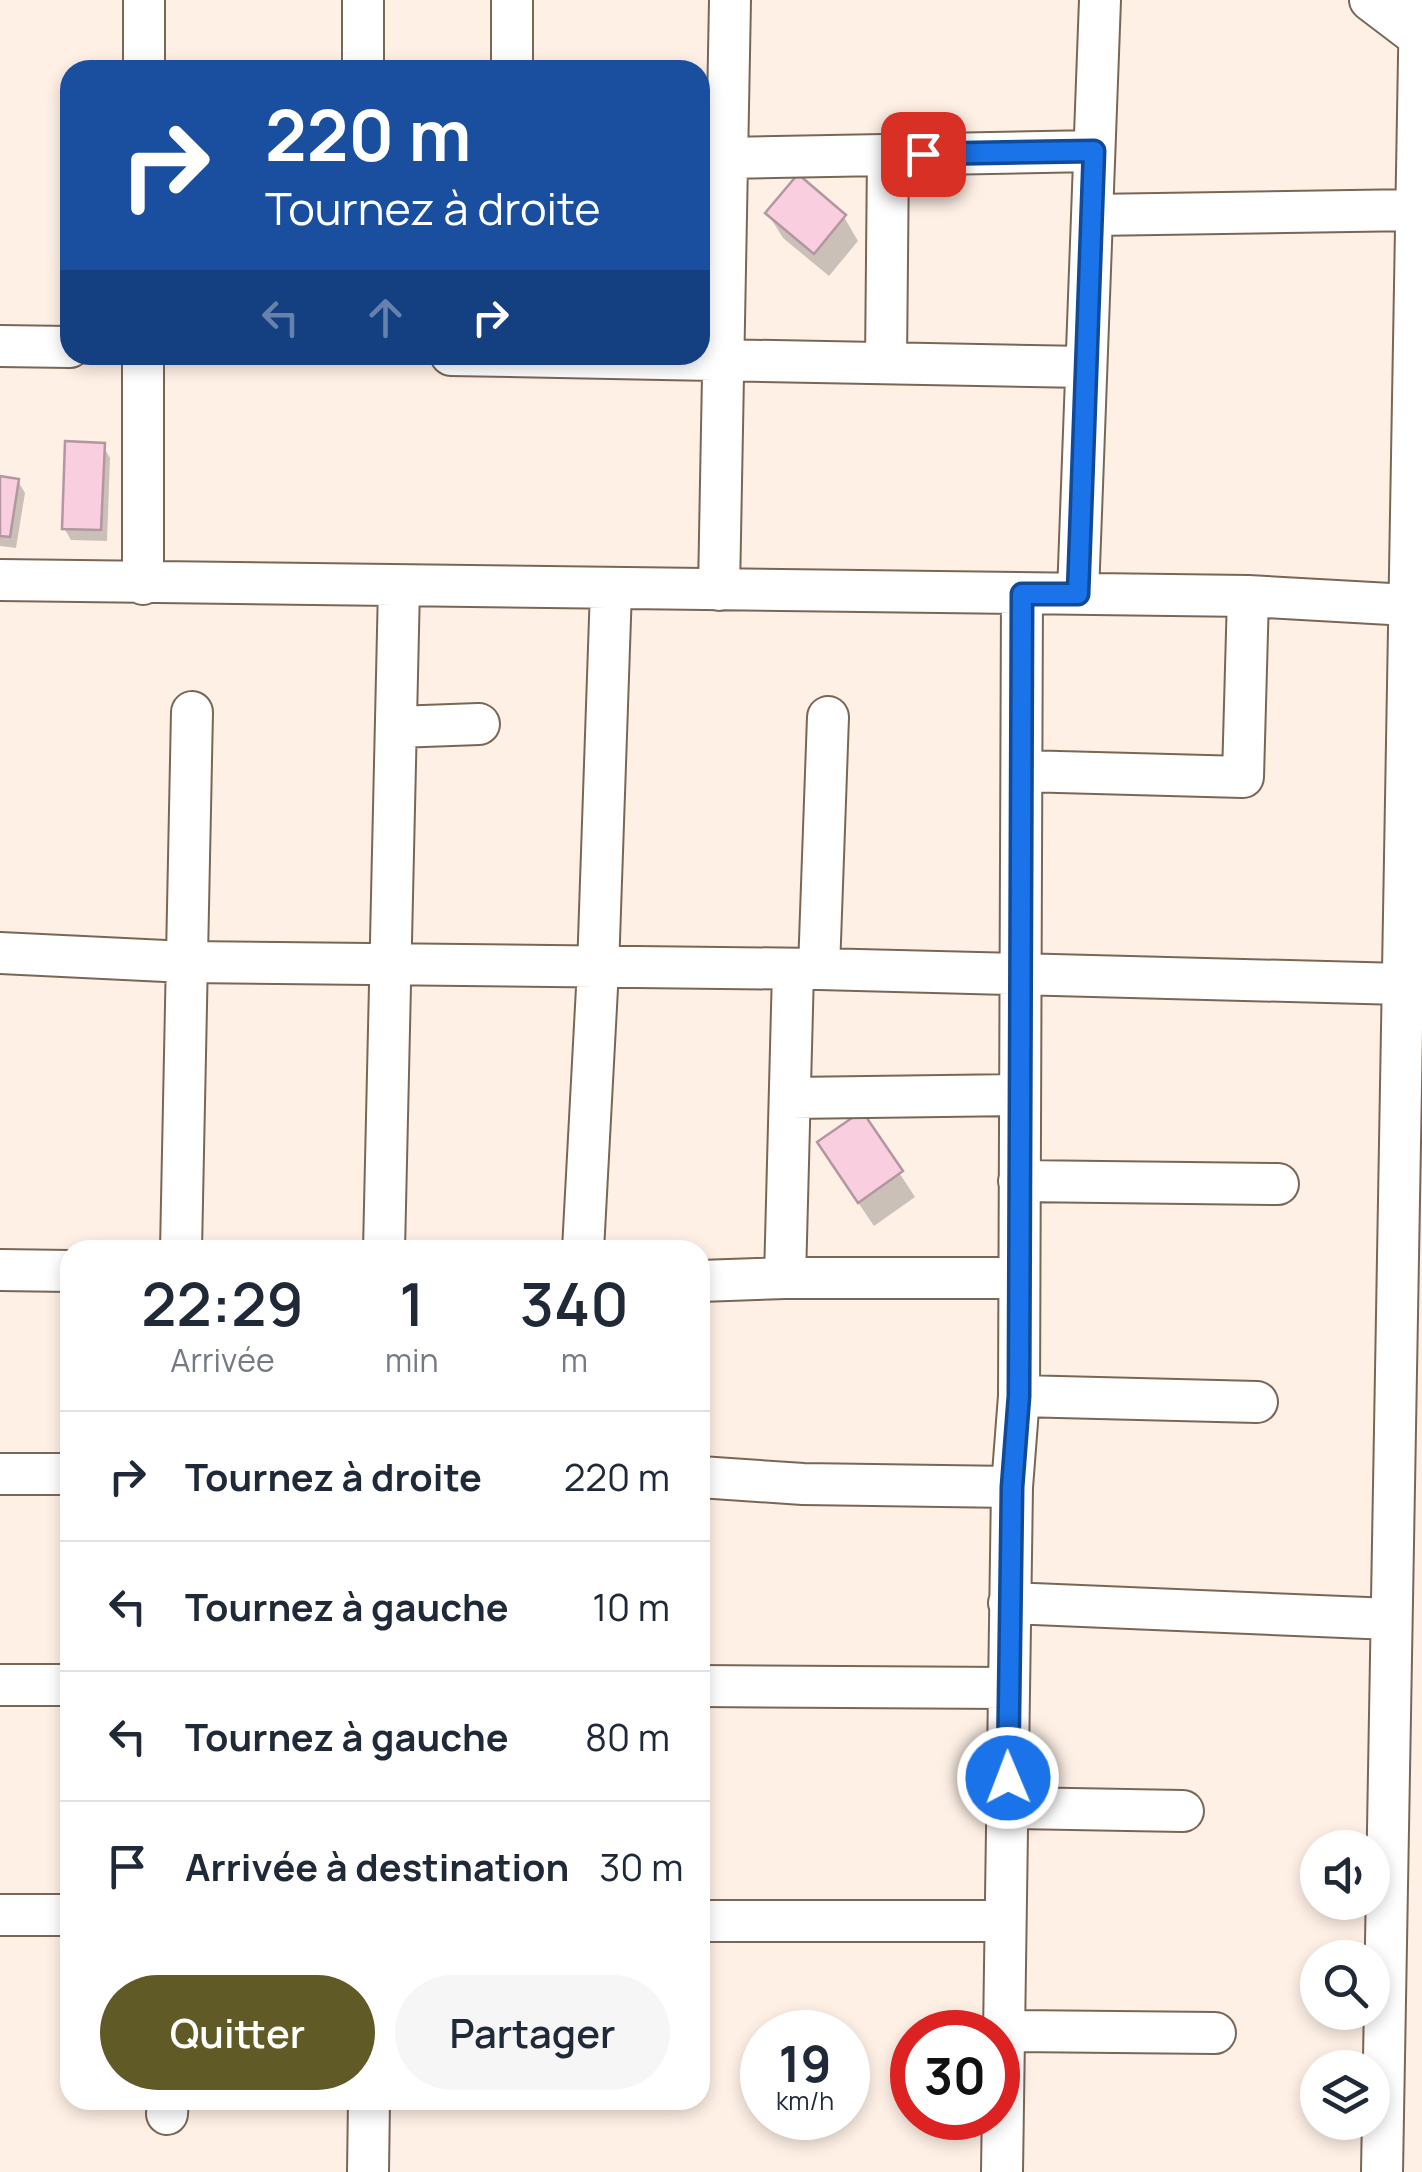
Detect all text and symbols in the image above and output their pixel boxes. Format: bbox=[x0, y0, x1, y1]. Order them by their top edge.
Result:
text: 220 m bbox=[265, 86, 471, 182]
icon: right bbox=[100, 100, 230, 230]
pin bbox=[881, 112, 966, 197]
icon: arrive bbox=[896, 127, 951, 182]
text: Tournez à droite bbox=[265, 177, 601, 239]
icon: left bbox=[253, 290, 308, 345]
icon: ahead bbox=[358, 290, 413, 345]
icon: right bbox=[463, 290, 518, 345]
text: 22:29 bbox=[141, 1262, 304, 1344]
text: 1 bbox=[399, 1262, 424, 1344]
text: 340 bbox=[520, 1262, 629, 1344]
text: Arrivée bbox=[170, 1338, 275, 1382]
text: min bbox=[385, 1338, 439, 1382]
text: m bbox=[561, 1338, 588, 1382]
icon: right bbox=[100, 1449, 155, 1504]
text: Tournez à droite bbox=[185, 1450, 482, 1502]
text: 220 m bbox=[564, 1450, 670, 1502]
icon: left bbox=[100, 1579, 155, 1634]
text: Tournez à gauche bbox=[185, 1580, 509, 1632]
text: 10 m bbox=[592, 1580, 670, 1632]
icon: left bbox=[100, 1709, 155, 1764]
text: Tournez à gauche bbox=[185, 1710, 509, 1762]
text: 80 m bbox=[585, 1710, 670, 1762]
position arrow bbox=[956, 1726, 1060, 1830]
map controls bbox=[1300, 1830, 1390, 2140]
button: sound bbox=[1300, 1830, 1390, 1920]
icon: arrive bbox=[100, 1839, 155, 1894]
text: Arrivée à destination bbox=[185, 1840, 569, 1892]
text: 30 m bbox=[599, 1840, 683, 1892]
button: search bbox=[1300, 1940, 1390, 2030]
button: Quitter bbox=[100, 1975, 375, 2090]
button: Partager bbox=[395, 1975, 670, 2090]
speed limit sign: 30 bbox=[890, 2010, 1020, 2140]
text: 19 bbox=[779, 2029, 831, 2097]
button: layers bbox=[1300, 2050, 1390, 2140]
text: km/h bbox=[776, 2083, 834, 2118]

